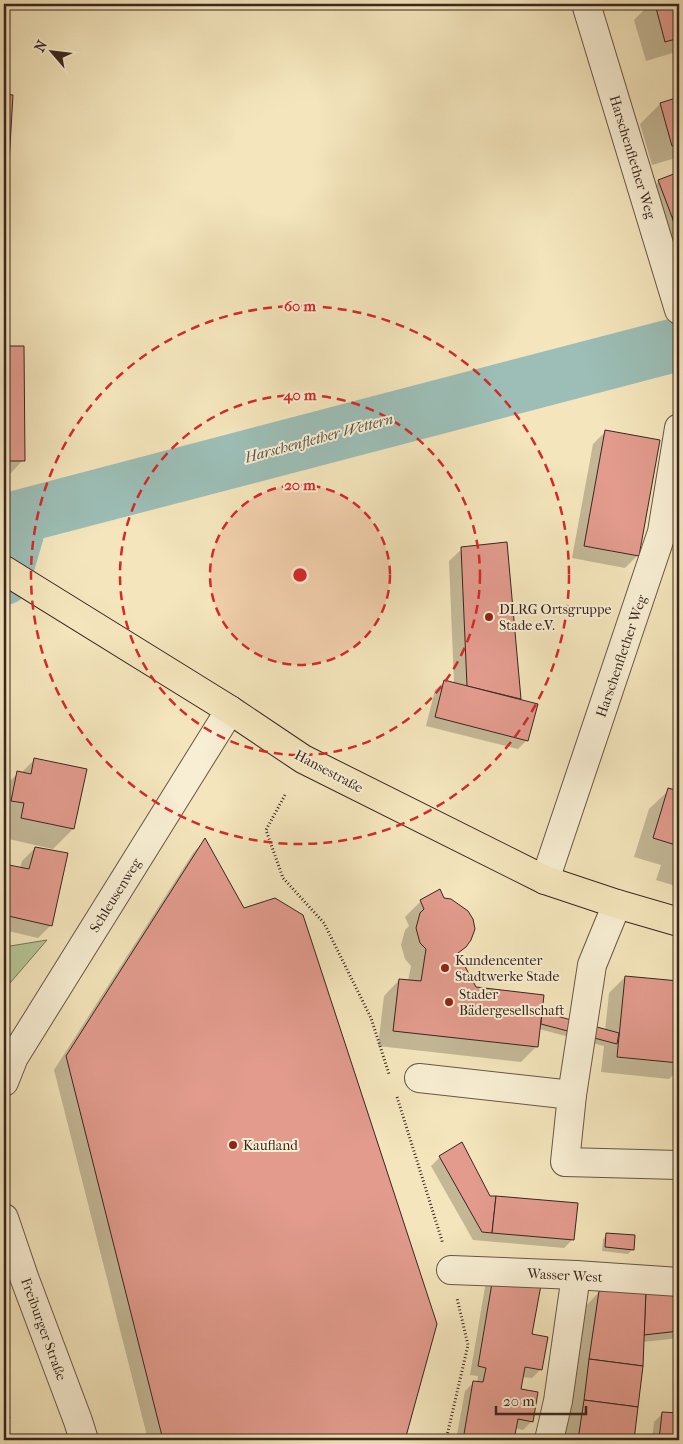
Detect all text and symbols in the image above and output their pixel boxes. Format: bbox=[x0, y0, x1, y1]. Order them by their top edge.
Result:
north arrow bbox=[28, 28, 78, 78]
text: N bbox=[31, 37, 51, 55]
street label: Harschenflether Weg bbox=[606, 93, 660, 222]
text: 60 m bbox=[284, 297, 317, 315]
text: 40 m bbox=[283, 386, 317, 404]
water label: Harschenflether Wettern bbox=[242, 410, 395, 467]
text: 20 m bbox=[284, 476, 316, 494]
centre of rings bbox=[291, 566, 309, 584]
street label: Harschenflether Weg bbox=[593, 592, 651, 720]
place label: DLRG Ortsgruppe Stade e.V. bbox=[499, 601, 612, 634]
marker: DLRG Ortsgruppe Stade e.V. bbox=[483, 611, 495, 623]
street label: Hansestraße bbox=[292, 746, 366, 797]
street label: Schleusenweg bbox=[86, 855, 145, 936]
place label: Kundencenter Stadtwerke Stade bbox=[455, 952, 559, 985]
marker: Kundencenter Stadtwerke Stade bbox=[439, 962, 451, 974]
place label: Stader Bädergesellschaft bbox=[459, 986, 564, 1019]
marker: Stader Bädergesellschaft bbox=[443, 996, 455, 1008]
place label: Kaufland bbox=[243, 1137, 298, 1154]
marker: Kaufland bbox=[227, 1139, 239, 1151]
street label: Wasser West bbox=[526, 1265, 603, 1286]
street label: Freiburger Straße bbox=[17, 1276, 70, 1383]
scale bar bbox=[496, 1384, 586, 1416]
text: 20 m bbox=[503, 1392, 535, 1410]

